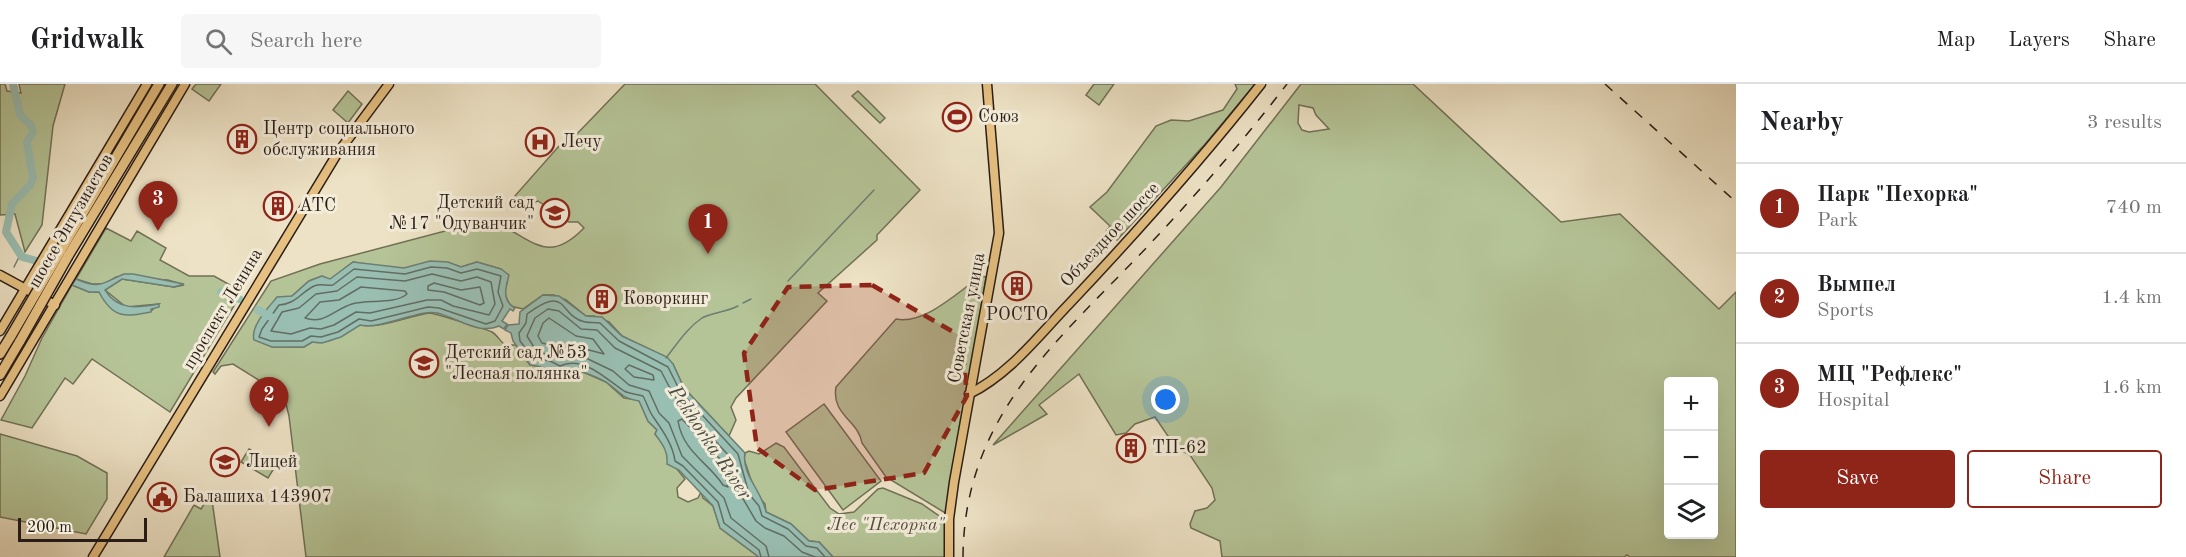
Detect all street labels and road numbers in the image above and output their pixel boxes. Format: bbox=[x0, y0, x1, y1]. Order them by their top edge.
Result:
street label: шоссе Энтузиастов bbox=[25, 151, 117, 291]
street label: Объездное шоссе bbox=[1057, 179, 1163, 291]
street label: проспект Ленина bbox=[180, 245, 266, 372]
street label: Советская улица bbox=[946, 251, 989, 385]

